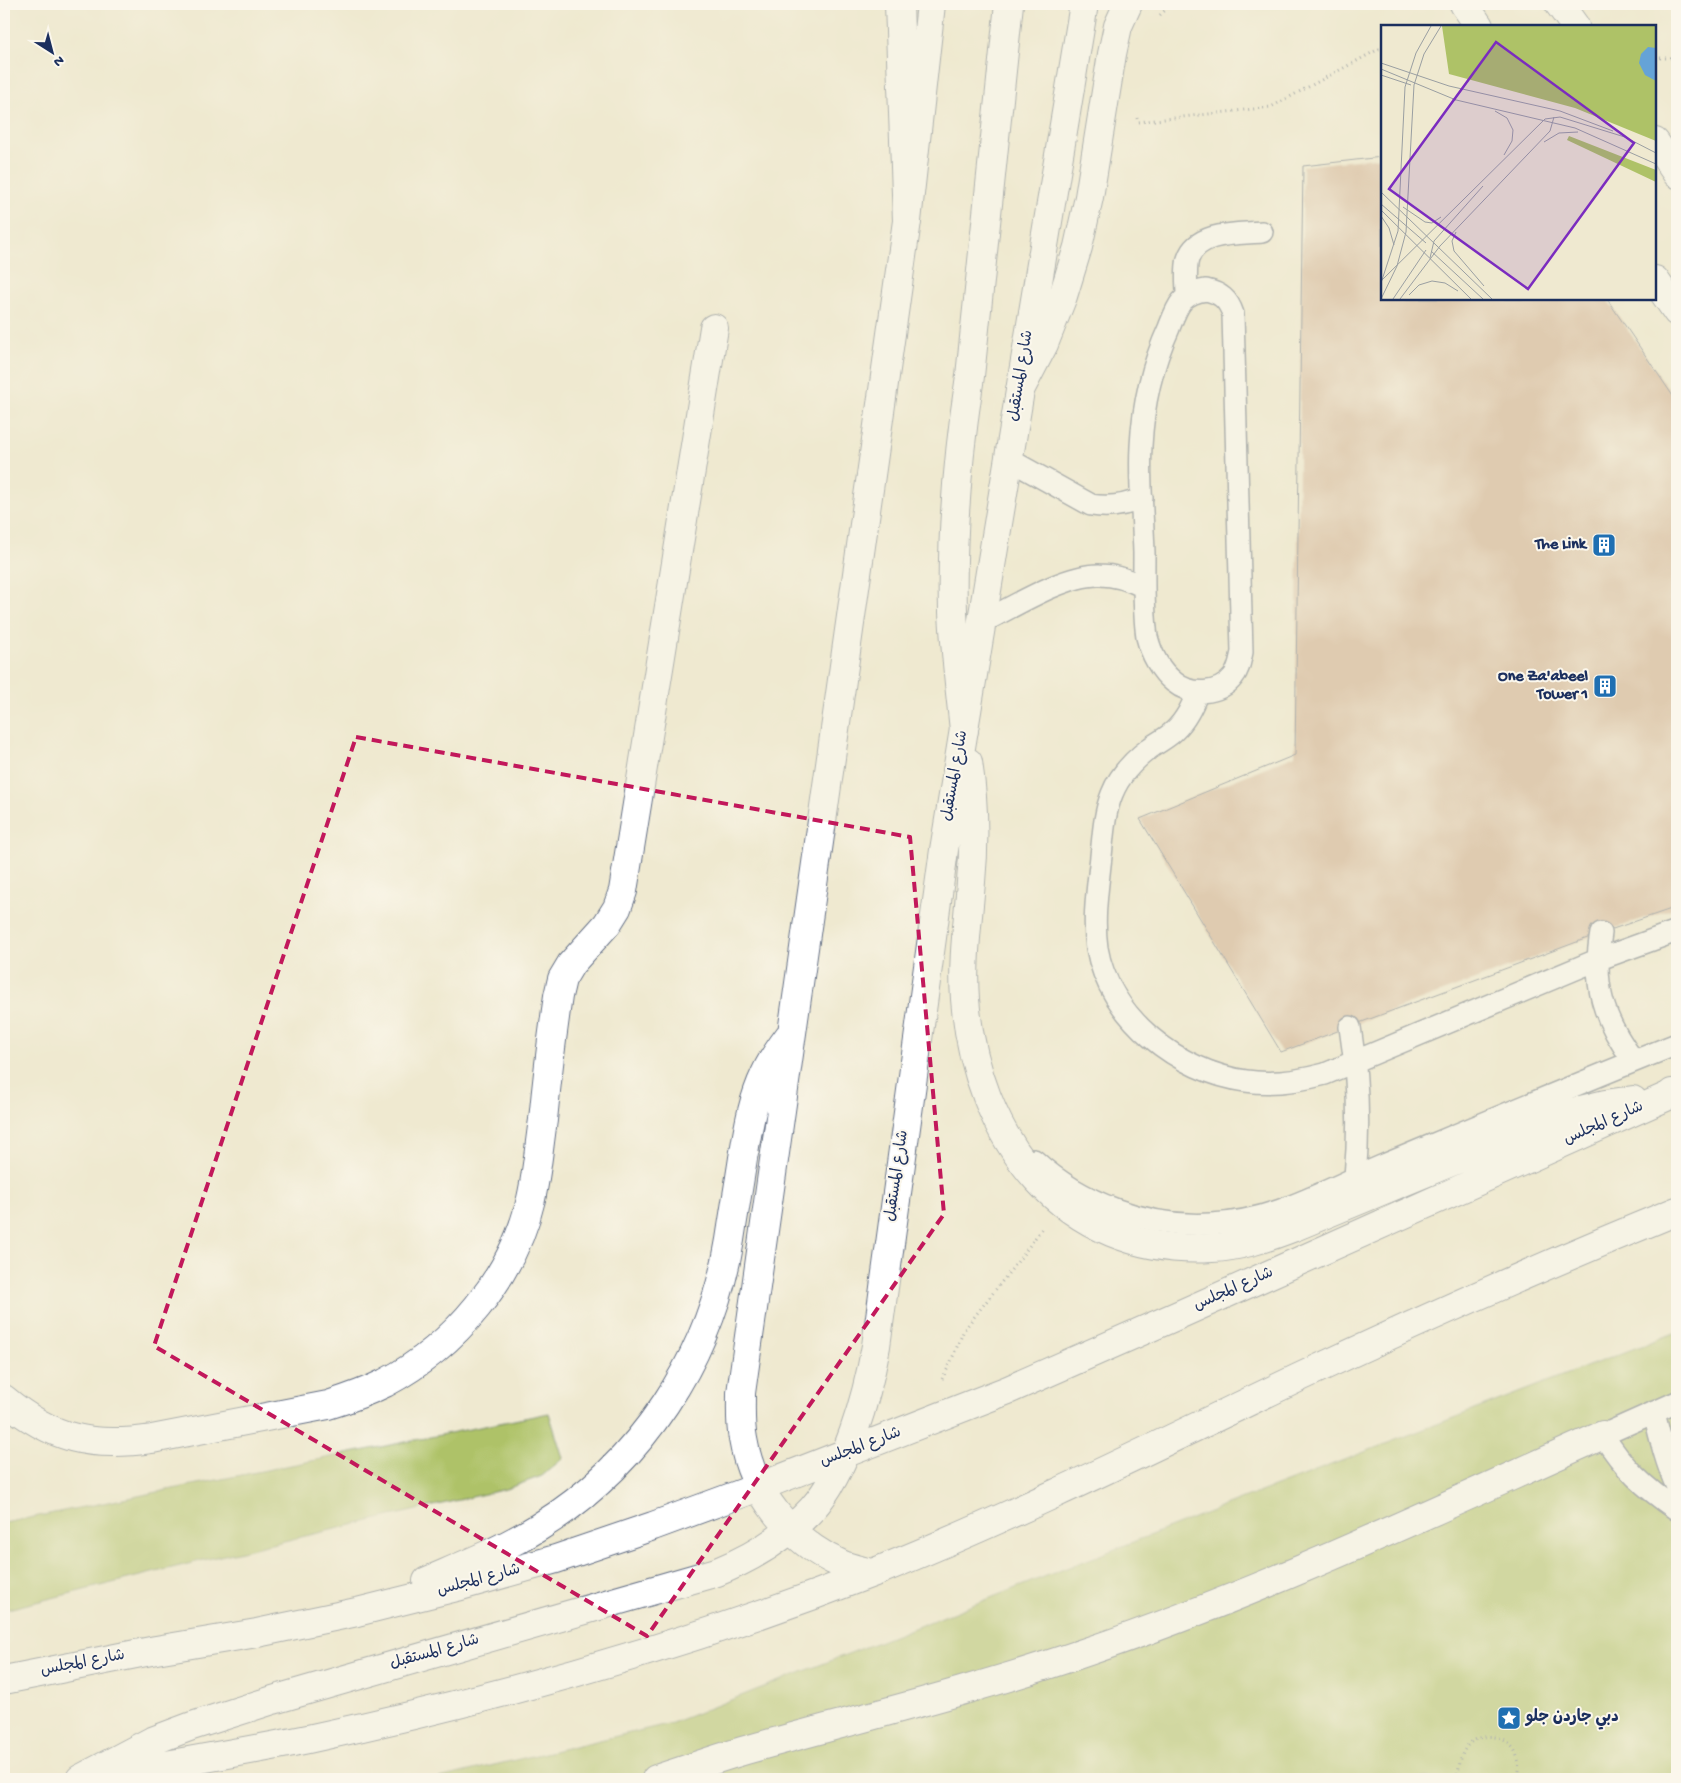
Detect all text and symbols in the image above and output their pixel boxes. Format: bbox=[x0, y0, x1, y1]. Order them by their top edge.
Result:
inset map bbox=[1381, 25, 1656, 300]
north arrow bbox=[28, 28, 78, 78]
text: N bbox=[49, 51, 67, 70]
street label: شارع المستقبل bbox=[1004, 329, 1039, 423]
building icon: The Link bbox=[1591, 532, 1617, 558]
place label: The Link bbox=[1533, 536, 1588, 555]
place label: One Za'abeel Tower 1 bbox=[1498, 668, 1588, 705]
building icon: One Za'abeel Tower 1 bbox=[1592, 673, 1618, 699]
street label: شارع المستقبل bbox=[938, 729, 973, 823]
street label: شارع المجلس bbox=[1561, 1098, 1647, 1150]
street label: شارع المستقبل bbox=[881, 1129, 914, 1223]
street label: شارع المجلس bbox=[1191, 1264, 1277, 1316]
street label: شارع المجلس bbox=[818, 1424, 904, 1472]
street label: شارع المجلس bbox=[435, 1561, 523, 1601]
street label: شارع المستقبل bbox=[388, 1630, 482, 1675]
street label: شارع المجلس bbox=[39, 1647, 127, 1681]
place icon: دبي جاردن جلو bbox=[1496, 1705, 1522, 1731]
place label: دبي جاردن جلو bbox=[1524, 1708, 1619, 1730]

